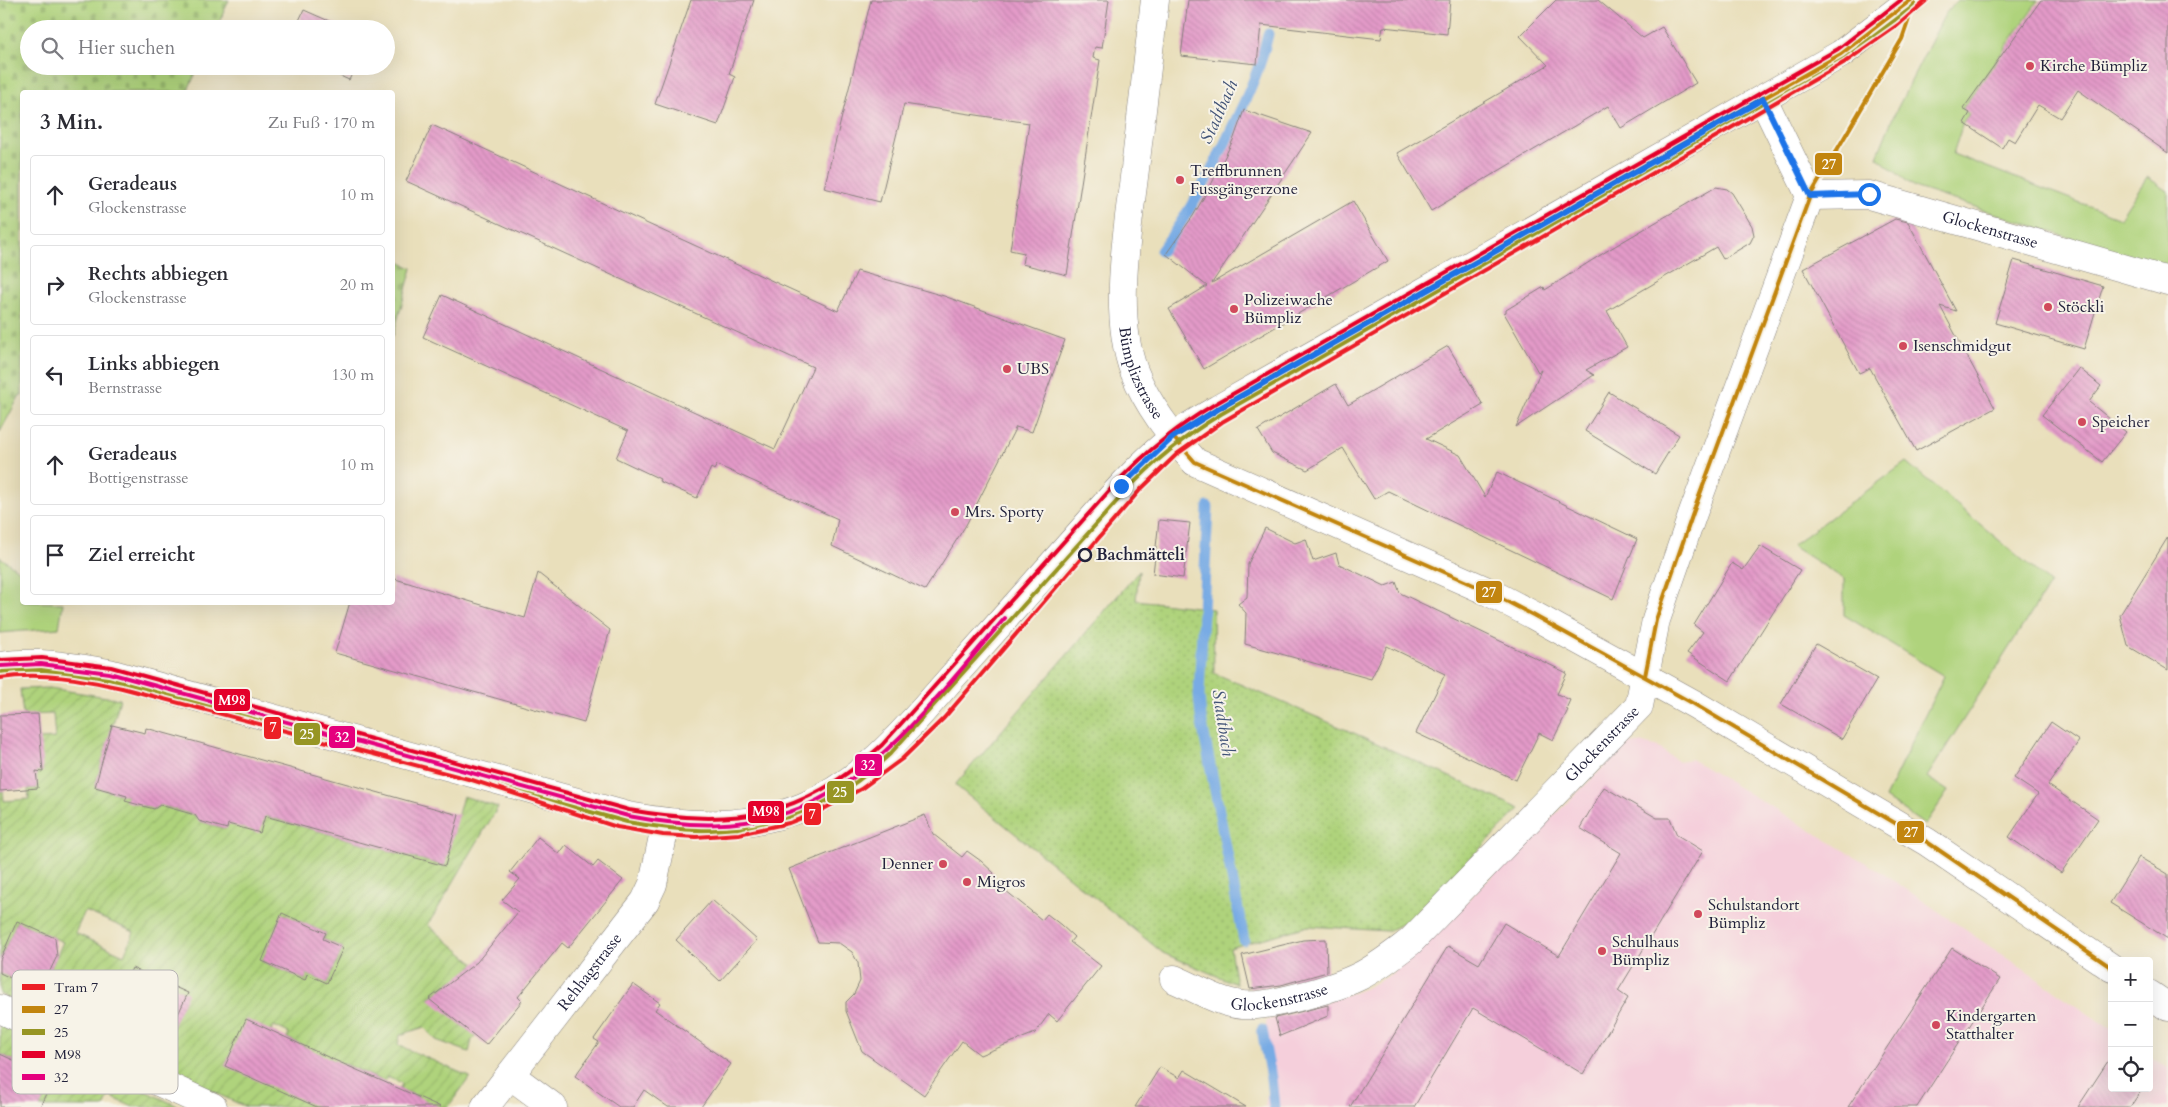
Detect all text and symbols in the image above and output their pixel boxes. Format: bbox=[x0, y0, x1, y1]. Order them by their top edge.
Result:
search box bbox=[20, 20, 395, 75]
icon: search bbox=[38, 34, 66, 62]
text: Hier suchen bbox=[78, 35, 175, 61]
place label: Kirche Bümpliz bbox=[2040, 55, 2147, 77]
marker: Kirche Bümpliz bbox=[2024, 60, 2036, 72]
water label: Stadtbach bbox=[1194, 76, 1244, 148]
text: 3 Min. bbox=[40, 108, 103, 137]
text: Zu Fuß · 170 m bbox=[268, 112, 375, 134]
line badge: 27 bbox=[1814, 152, 1843, 176]
text: 27 bbox=[1822, 155, 1836, 174]
place label: Treffbrunnen Fussgängerzone bbox=[1190, 160, 1298, 200]
text: Geradeaus bbox=[88, 171, 177, 197]
marker: Treffbrunnen Fussgängerzone bbox=[1174, 174, 1186, 186]
icon: ahead bbox=[41, 181, 69, 209]
route start bbox=[1858, 183, 1881, 206]
text: 10 m bbox=[340, 184, 374, 206]
text: Glockenstrasse bbox=[88, 197, 187, 219]
street label: Glockenstrasse bbox=[1940, 206, 2041, 254]
text: Rechts abbiegen bbox=[88, 261, 229, 287]
icon: right bbox=[41, 271, 69, 299]
text: 20 m bbox=[340, 274, 374, 296]
text: Glockenstrasse bbox=[88, 287, 187, 309]
place label: Polizeiwache Bümpliz bbox=[1244, 289, 1333, 329]
place label: Stöckli bbox=[2058, 296, 2105, 318]
marker: Stöckli bbox=[2042, 301, 2054, 313]
marker: Polizeiwache Bümpliz bbox=[1228, 303, 1240, 315]
street label: Bümplizstrasse bbox=[1113, 326, 1168, 424]
place label: Isenschmidgut bbox=[1913, 335, 2011, 357]
marker: Isenschmidgut bbox=[1897, 340, 1909, 352]
text: Links abbiegen bbox=[88, 351, 220, 377]
place label: UBS bbox=[1017, 358, 1049, 380]
icon: left bbox=[41, 361, 69, 389]
marker: UBS bbox=[1001, 363, 1013, 375]
text: 130 m bbox=[332, 364, 374, 386]
text: Bernstrasse bbox=[88, 377, 162, 399]
place label: Speicher bbox=[2092, 411, 2150, 433]
marker: Speicher bbox=[2076, 416, 2088, 428]
text: Geradeaus bbox=[88, 441, 177, 467]
icon: ahead bbox=[41, 451, 69, 479]
text: 10 m bbox=[340, 454, 374, 476]
text: Bottigenstrasse bbox=[88, 467, 189, 489]
route end bbox=[1110, 475, 1133, 498]
place label: Mrs. Sporty bbox=[965, 501, 1045, 523]
marker: Mrs. Sporty bbox=[949, 506, 961, 518]
icon: arrive bbox=[41, 541, 69, 569]
text: Ziel erreicht bbox=[88, 542, 195, 568]
place label: Bachmätteli bbox=[1096, 544, 1185, 566]
marker: Bachmätteli bbox=[1078, 548, 1092, 562]
line badge: 27 bbox=[1475, 580, 1503, 604]
text: 27 bbox=[1482, 583, 1496, 602]
line badge: M98 bbox=[213, 688, 251, 712]
water label: Stadtbach bbox=[1205, 688, 1241, 759]
text: M98 bbox=[218, 691, 246, 710]
street label: Glockenstrasse bbox=[1560, 701, 1644, 787]
line badge: 7 bbox=[263, 716, 282, 740]
text: 7 bbox=[269, 718, 277, 737]
line badge: 25 bbox=[293, 722, 321, 746]
text: 25 bbox=[300, 725, 314, 744]
line badge: 32 bbox=[328, 725, 356, 749]
text: 32 bbox=[335, 728, 349, 747]
line badge: 32 bbox=[854, 753, 883, 777]
text: 32 bbox=[861, 756, 875, 775]
line badge: 25 bbox=[826, 780, 855, 804]
text: 25 bbox=[833, 783, 847, 802]
line badge: M98 bbox=[747, 800, 785, 824]
text: M98 bbox=[752, 802, 780, 821]
line badge: 7 bbox=[803, 802, 822, 826]
text: 7 bbox=[808, 805, 816, 824]
line badge: 27 bbox=[1896, 820, 1925, 844]
text: 27 bbox=[1904, 823, 1918, 842]
place label: Denner bbox=[881, 853, 933, 875]
marker: Denner bbox=[937, 858, 949, 870]
place label: Migros bbox=[977, 871, 1025, 893]
marker: Migros bbox=[961, 876, 973, 888]
place label: Schulstandort Bümpliz bbox=[1708, 894, 1799, 934]
marker: Schulstandort Bümpliz bbox=[1692, 908, 1704, 920]
street label: Rehhagstrasse bbox=[553, 928, 627, 1015]
place label: Schulhaus Bümpliz bbox=[1612, 931, 1679, 971]
marker: Schulhaus Bümpliz bbox=[1596, 945, 1608, 957]
map controls bbox=[2108, 957, 2153, 1092]
button: + bbox=[2108, 957, 2153, 1002]
legend bbox=[12, 970, 178, 1094]
text: Tram 7 bbox=[54, 978, 98, 997]
street label: Glockenstrasse bbox=[1229, 978, 1331, 1016]
text: 27 bbox=[54, 1000, 68, 1019]
button: − bbox=[2108, 1002, 2153, 1047]
place label: Kindergarten Statthalter bbox=[1946, 1005, 2036, 1045]
marker: Kindergarten Statthalter bbox=[1930, 1019, 1942, 1031]
text: 25 bbox=[54, 1023, 68, 1042]
text: M98 bbox=[54, 1045, 82, 1064]
button: locate bbox=[2108, 1047, 2153, 1092]
text: 32 bbox=[54, 1068, 68, 1087]

